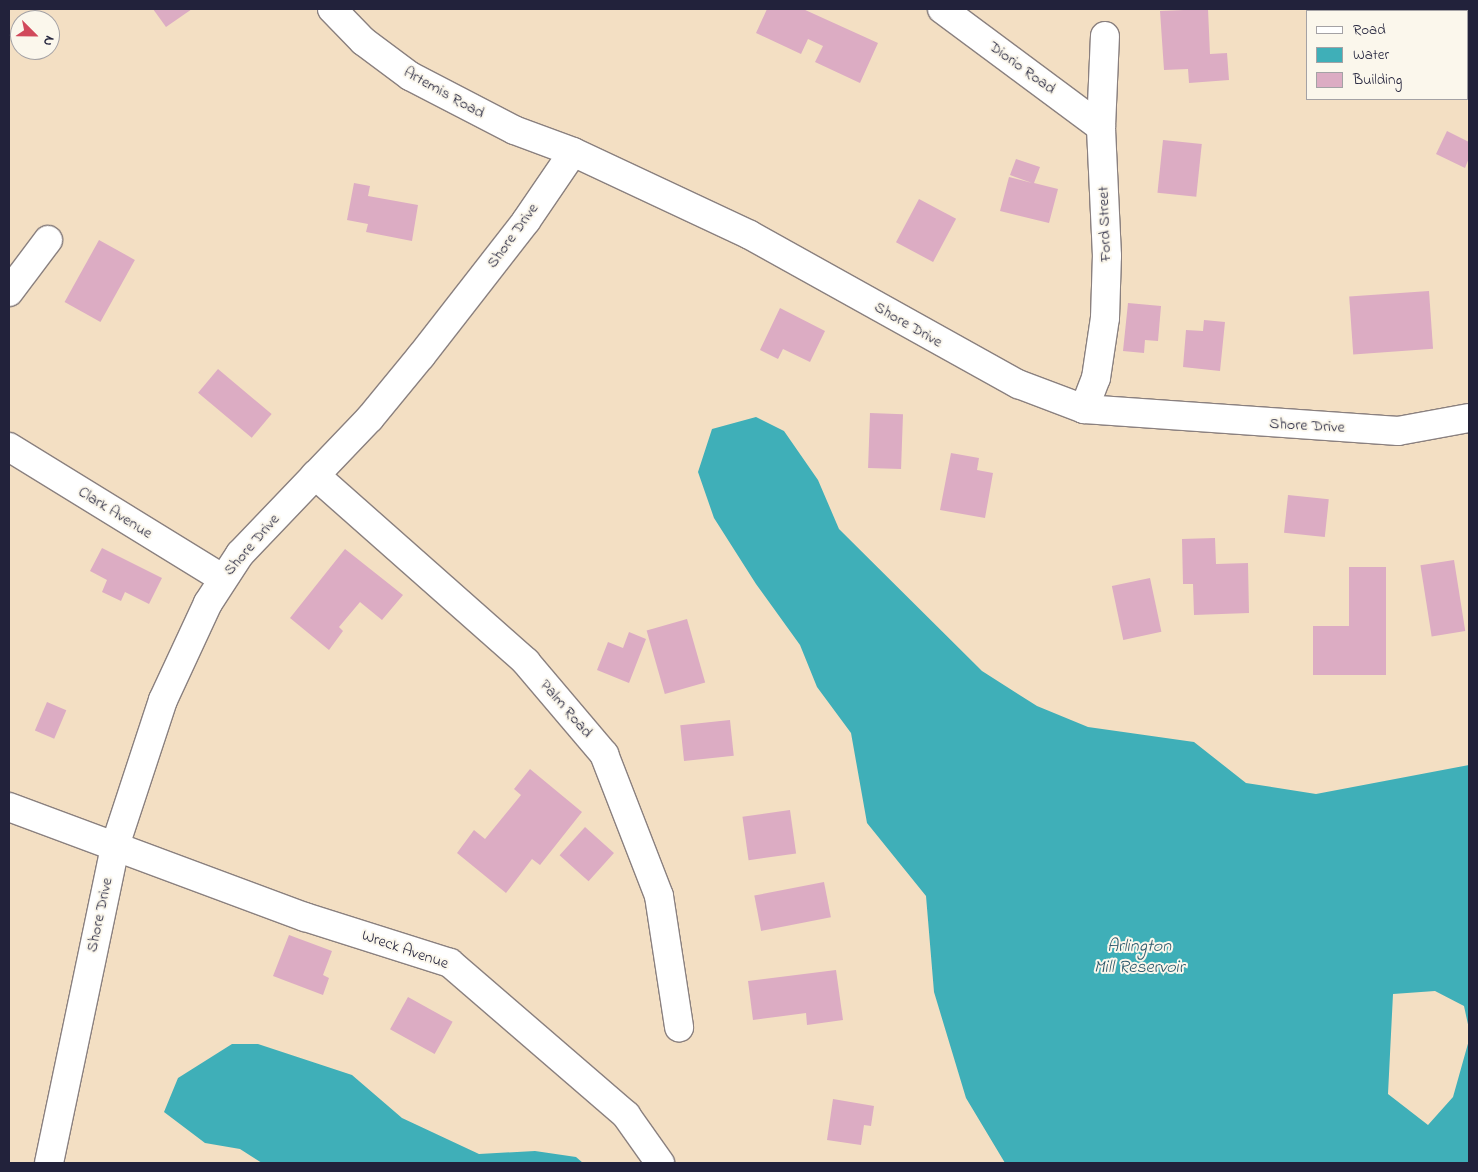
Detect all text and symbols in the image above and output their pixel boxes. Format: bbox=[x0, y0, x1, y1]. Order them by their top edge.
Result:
north arrow bbox=[10, 10, 60, 60]
legend bbox=[1306, 10, 1468, 100]
text: Road bbox=[1353, 19, 1386, 41]
text: N bbox=[37, 32, 60, 49]
street label: Diorio Road bbox=[985, 37, 1059, 99]
text: Water bbox=[1353, 44, 1389, 66]
street label: Artemis Road bbox=[400, 63, 488, 123]
text: Building bbox=[1353, 69, 1402, 91]
street label: Ford Street bbox=[1094, 186, 1116, 262]
street label: Shore Drive bbox=[483, 200, 543, 272]
street label: Shore Drive bbox=[870, 298, 946, 352]
street label: Shore Drive bbox=[1269, 414, 1345, 438]
street label: Clark Avenue bbox=[74, 483, 156, 543]
street label: Shore Drive bbox=[220, 510, 284, 580]
street label: Palm Road bbox=[536, 676, 596, 742]
street label: Shore Drive bbox=[83, 876, 117, 954]
street label: Wreck Avenue bbox=[359, 926, 451, 974]
water label: Arlington Mill Reservoir bbox=[1094, 937, 1184, 980]

